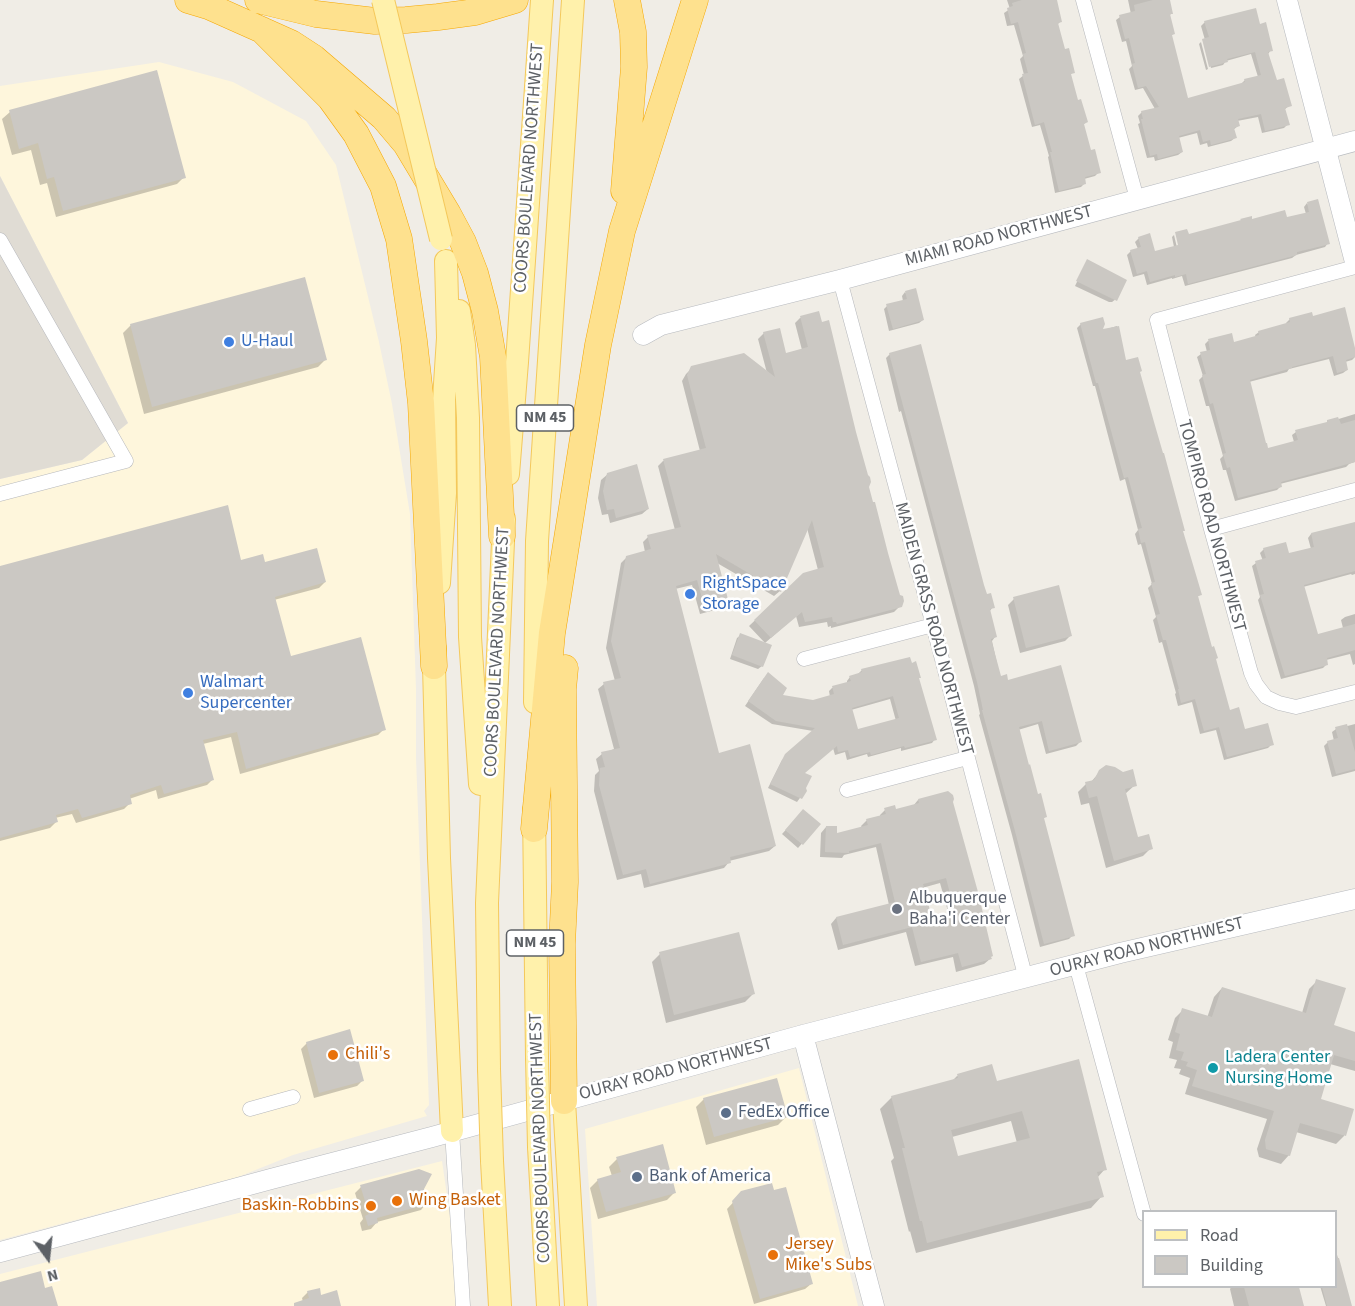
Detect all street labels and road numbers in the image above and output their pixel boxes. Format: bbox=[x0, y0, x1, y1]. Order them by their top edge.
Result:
street label: COORS BOULEVARD NORTHWEST bbox=[510, 42, 550, 294]
street label: MIAMI ROAD NORTHWEST bbox=[903, 202, 1095, 272]
road number: NM 45 bbox=[516, 405, 574, 431]
street label: TOMPIRO ROAD NORTHWEST bbox=[1172, 417, 1250, 635]
street label: MAIDEN GRASS ROAD NORTHWEST bbox=[889, 500, 977, 758]
street label: COORS BOULEVARD NORTHWEST bbox=[481, 526, 515, 778]
street label: OURAY ROAD NORTHWEST bbox=[1048, 913, 1246, 983]
road number: NM 45 bbox=[506, 930, 564, 956]
street label: COORS BOULEVARD NORTHWEST bbox=[526, 1012, 556, 1264]
street label: OURAY ROAD NORTHWEST bbox=[577, 1034, 775, 1106]

